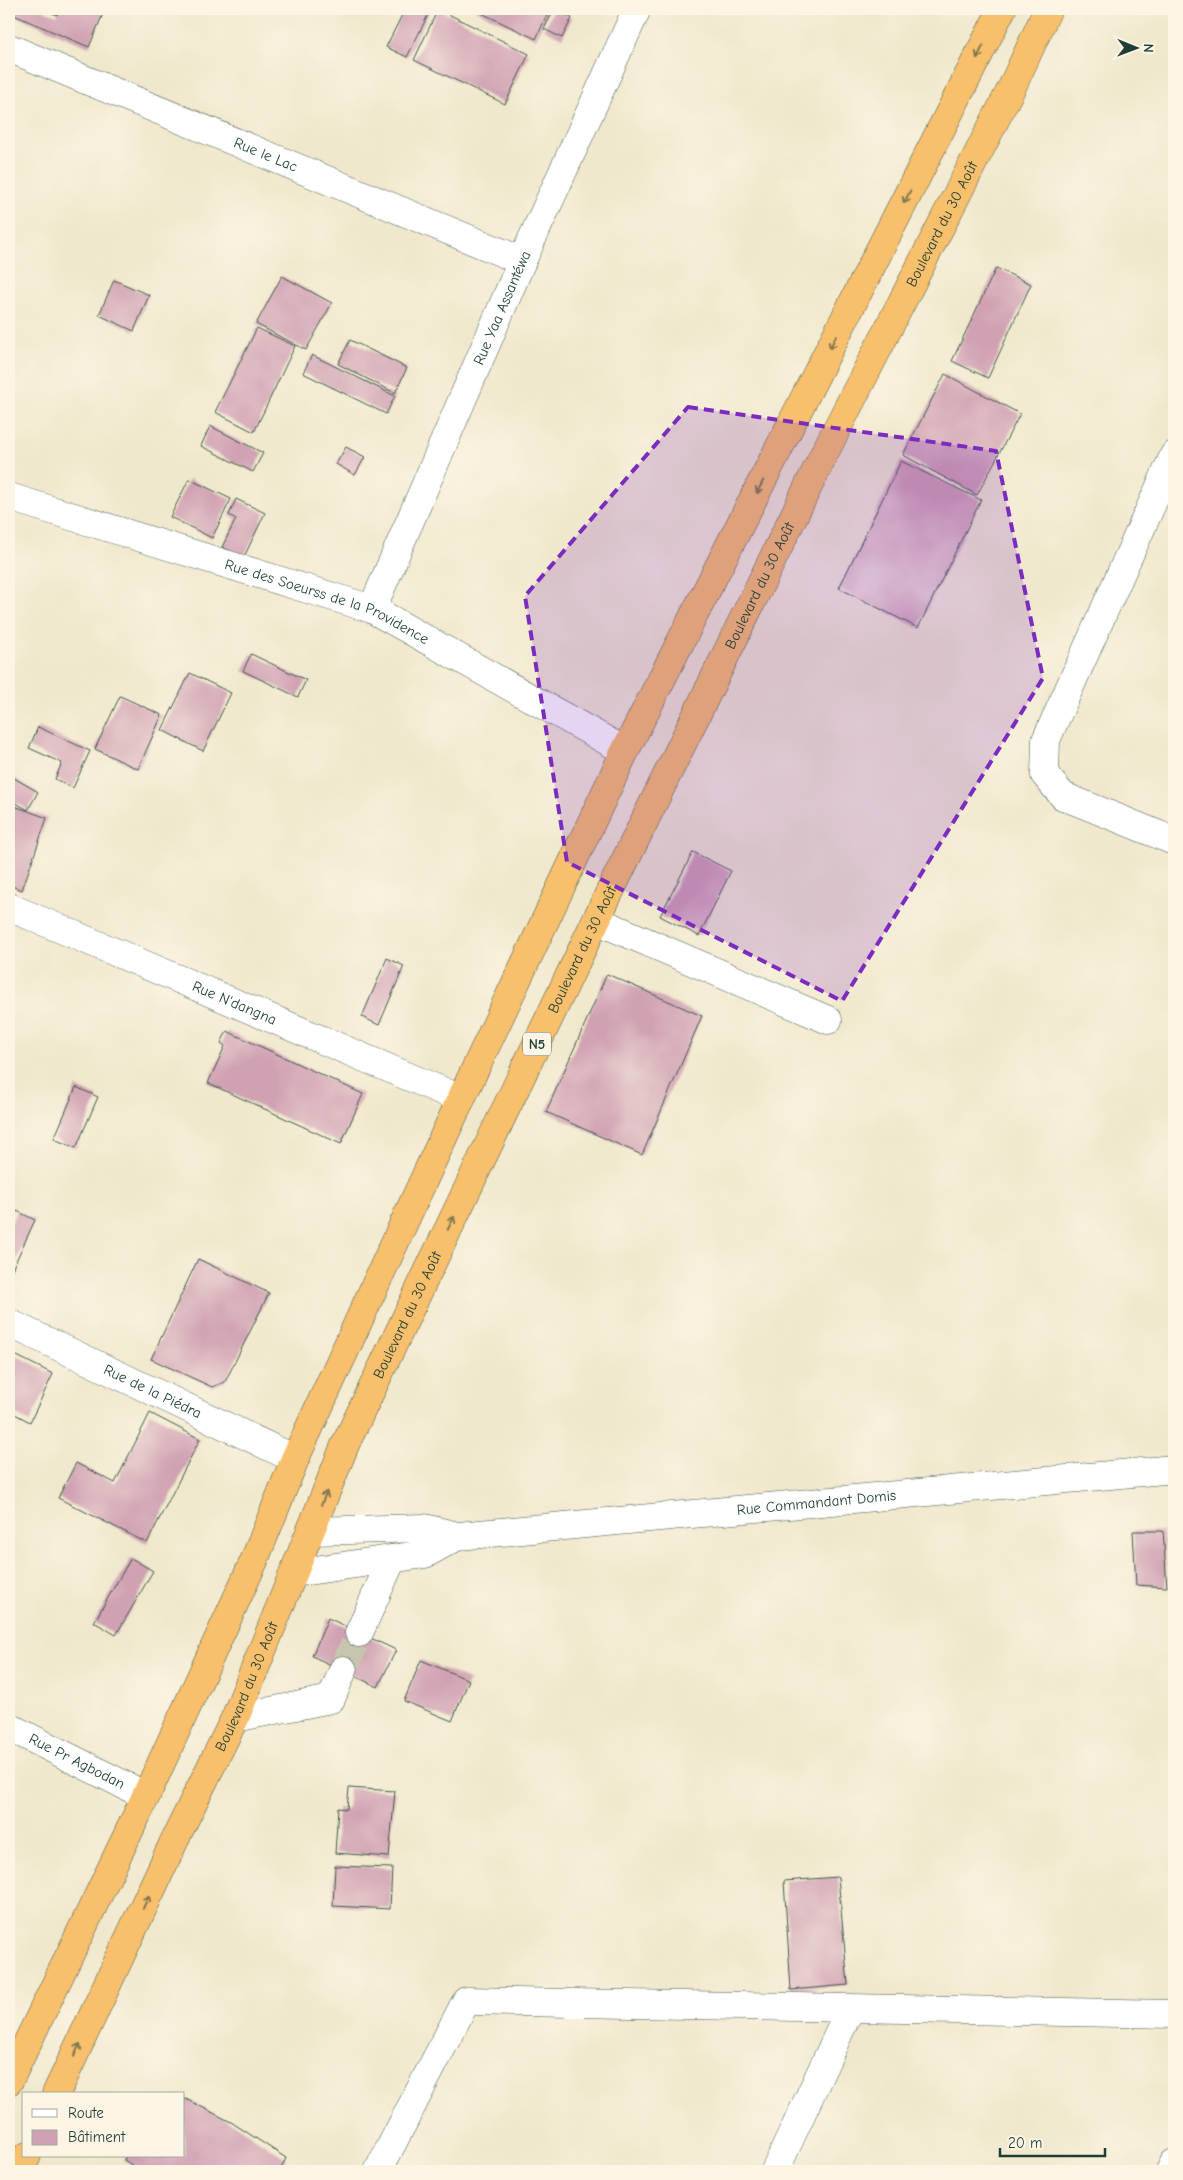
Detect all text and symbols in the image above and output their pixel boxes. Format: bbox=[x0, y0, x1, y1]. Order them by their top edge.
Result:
north arrow bbox=[1110, 22, 1160, 72]
one-way arrow bbox=[975, 44, 984, 59]
text: N bbox=[1140, 44, 1157, 53]
street label: Rue le Lac bbox=[231, 133, 300, 176]
street label: Boulevard du 30 Août bbox=[902, 157, 982, 290]
one-way arrow bbox=[902, 189, 911, 204]
street label: Rue Yaa Assantéwa bbox=[469, 248, 535, 368]
one-way arrow bbox=[828, 334, 837, 349]
one-way arrow bbox=[755, 479, 764, 494]
street label: Boulevard du 30 Août bbox=[721, 519, 799, 652]
street label: Rue des Soeurss de la Providence bbox=[223, 555, 432, 648]
street label: Boulevard du 30 Août bbox=[544, 882, 621, 1016]
street label: Rue N'dangna bbox=[190, 977, 279, 1029]
road number: N5 bbox=[523, 1032, 551, 1056]
one-way arrow bbox=[447, 1216, 456, 1231]
street label: Boulevard du 30 Août bbox=[369, 1248, 446, 1381]
street label: Rue de la Piédra bbox=[101, 1360, 205, 1422]
street label: Rue Commandant Domis bbox=[736, 1486, 897, 1519]
one-way arrow bbox=[320, 1491, 329, 1506]
street label: Boulevard du 30 Août bbox=[211, 1618, 282, 1754]
street label: Rue Pr Agbodan bbox=[26, 1729, 128, 1793]
one-way arrow bbox=[142, 1895, 151, 1910]
one-way arrow bbox=[73, 2043, 82, 2058]
legend bbox=[22, 2092, 185, 2158]
text: Route bbox=[68, 2104, 104, 2122]
scale bar bbox=[1000, 2125, 1106, 2157]
text: Bâtiment bbox=[68, 2128, 126, 2146]
text: 20 m bbox=[1008, 2134, 1042, 2152]

